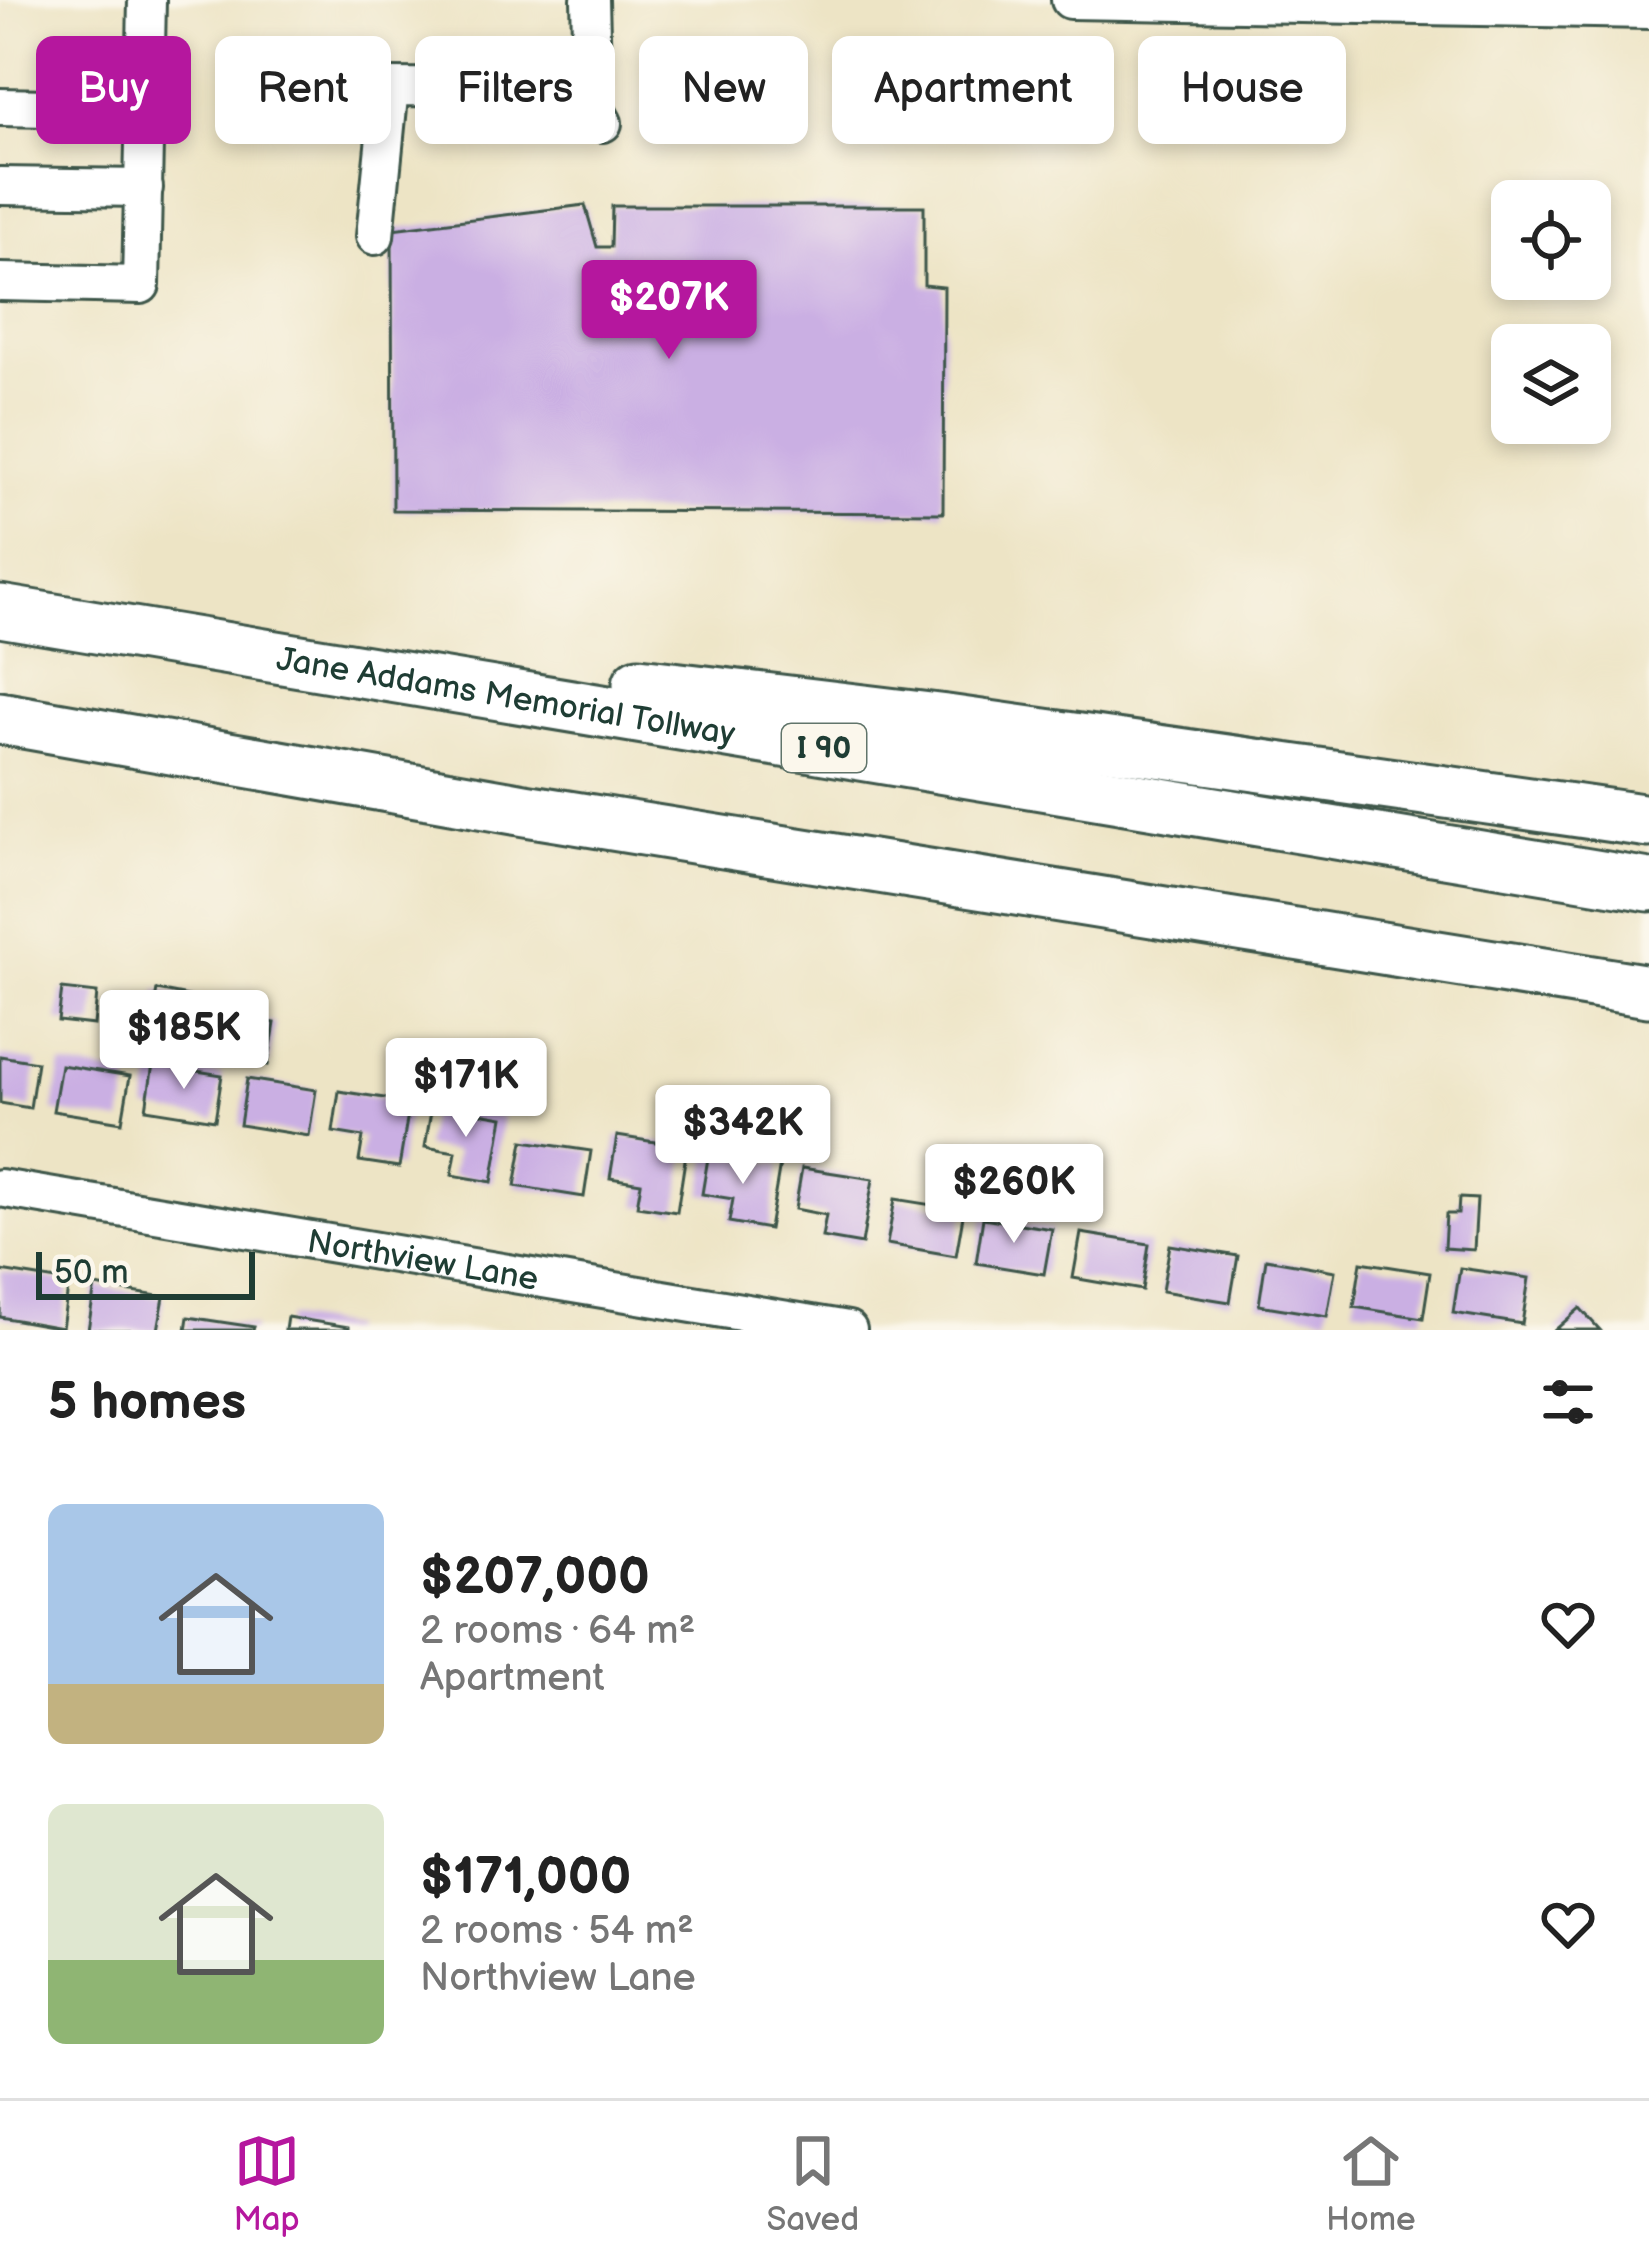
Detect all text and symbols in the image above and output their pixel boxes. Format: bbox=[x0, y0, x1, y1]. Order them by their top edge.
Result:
chip: Buy bbox=[36, 36, 191, 144]
chip: Rent bbox=[215, 36, 391, 144]
chip: Filters bbox=[415, 36, 615, 144]
chip: New bbox=[639, 36, 808, 144]
chip: Apartment bbox=[832, 36, 1114, 144]
chip: House bbox=[1138, 36, 1346, 144]
map controls bbox=[1491, 180, 1611, 444]
button: locate bbox=[1491, 180, 1611, 300]
pin: $207K bbox=[585, 260, 753, 362]
text: $207K bbox=[609, 275, 729, 322]
button: layers bbox=[1491, 324, 1611, 444]
street label: Jane Addams Memorial Tollway bbox=[274, 639, 738, 755]
road number: I 90 bbox=[782, 724, 866, 772]
pin: $185K bbox=[100, 990, 268, 1092]
text: $185K bbox=[127, 1005, 241, 1052]
pin: $171K bbox=[382, 1038, 550, 1140]
text: $171K bbox=[413, 1053, 519, 1100]
pin: $342K bbox=[659, 1085, 827, 1187]
text: $342K bbox=[682, 1100, 804, 1147]
pin: $260K bbox=[930, 1144, 1098, 1246]
text: $260K bbox=[952, 1159, 1076, 1206]
street label: Northview Lane bbox=[304, 1222, 541, 1300]
scale bar bbox=[36, 1246, 255, 1299]
text: 50 m bbox=[54, 1253, 129, 1293]
icon: filters bbox=[1535, 1369, 1601, 1435]
text: 5 homes bbox=[48, 1372, 246, 1433]
text: $207,000 bbox=[420, 1547, 650, 1608]
icon: home bbox=[144, 1552, 288, 1696]
icon: heart bbox=[1535, 1591, 1601, 1657]
text: 2 rooms · 64 m² bbox=[420, 1608, 695, 1655]
text: Apartment bbox=[420, 1655, 604, 1702]
text: $171,000 bbox=[420, 1847, 631, 1908]
icon: home bbox=[144, 1852, 288, 1996]
icon: heart bbox=[1535, 1891, 1601, 1957]
text: 2 rooms · 54 m² bbox=[420, 1908, 694, 1955]
text: Northview Lane bbox=[420, 1955, 696, 2002]
tab: Map bbox=[233, 2128, 300, 2240]
tab: Saved bbox=[766, 2128, 859, 2240]
tab: Home bbox=[1326, 2128, 1416, 2240]

